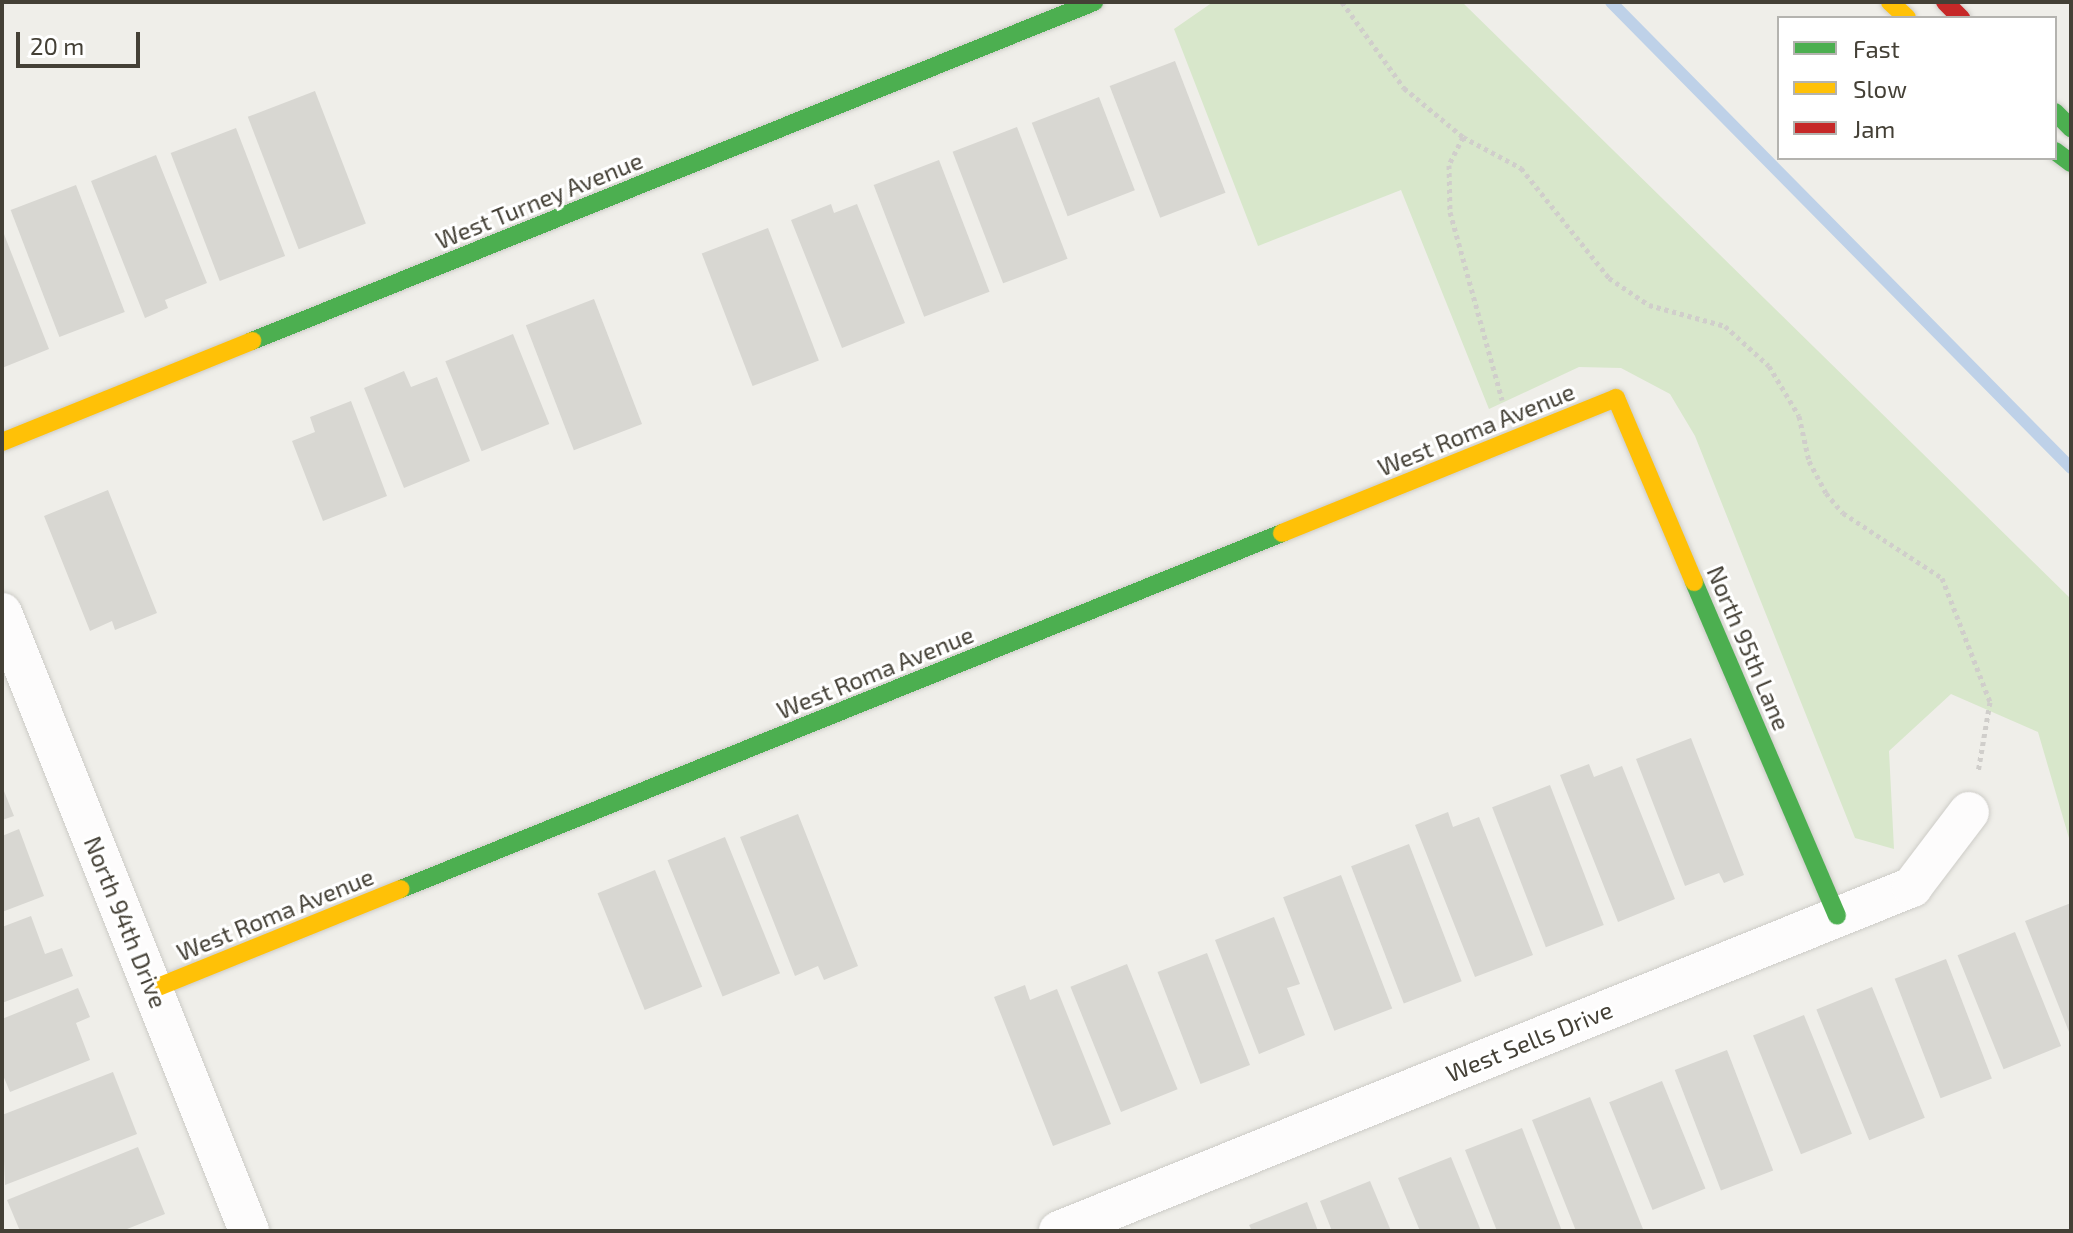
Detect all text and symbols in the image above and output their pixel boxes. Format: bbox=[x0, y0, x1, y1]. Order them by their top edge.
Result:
scale bar bbox=[20, 16, 144, 66]
legend bbox=[1777, 16, 2057, 160]
text: 20 m bbox=[30, 31, 84, 60]
text: Fast bbox=[1853, 34, 1900, 63]
text: Slow bbox=[1853, 74, 1907, 103]
text: Jam bbox=[1853, 114, 1895, 143]
street label: West Turney Avenue bbox=[431, 145, 647, 255]
street label: West Roma Avenue bbox=[1373, 376, 1579, 482]
street label: North 95th Lane bbox=[1701, 561, 1797, 735]
street label: West Roma Avenue bbox=[772, 619, 978, 725]
street label: North 94th Drive bbox=[78, 832, 174, 1012]
street label: West Roma Avenue bbox=[172, 861, 378, 967]
street label: West Sells Drive bbox=[1442, 994, 1616, 1088]

